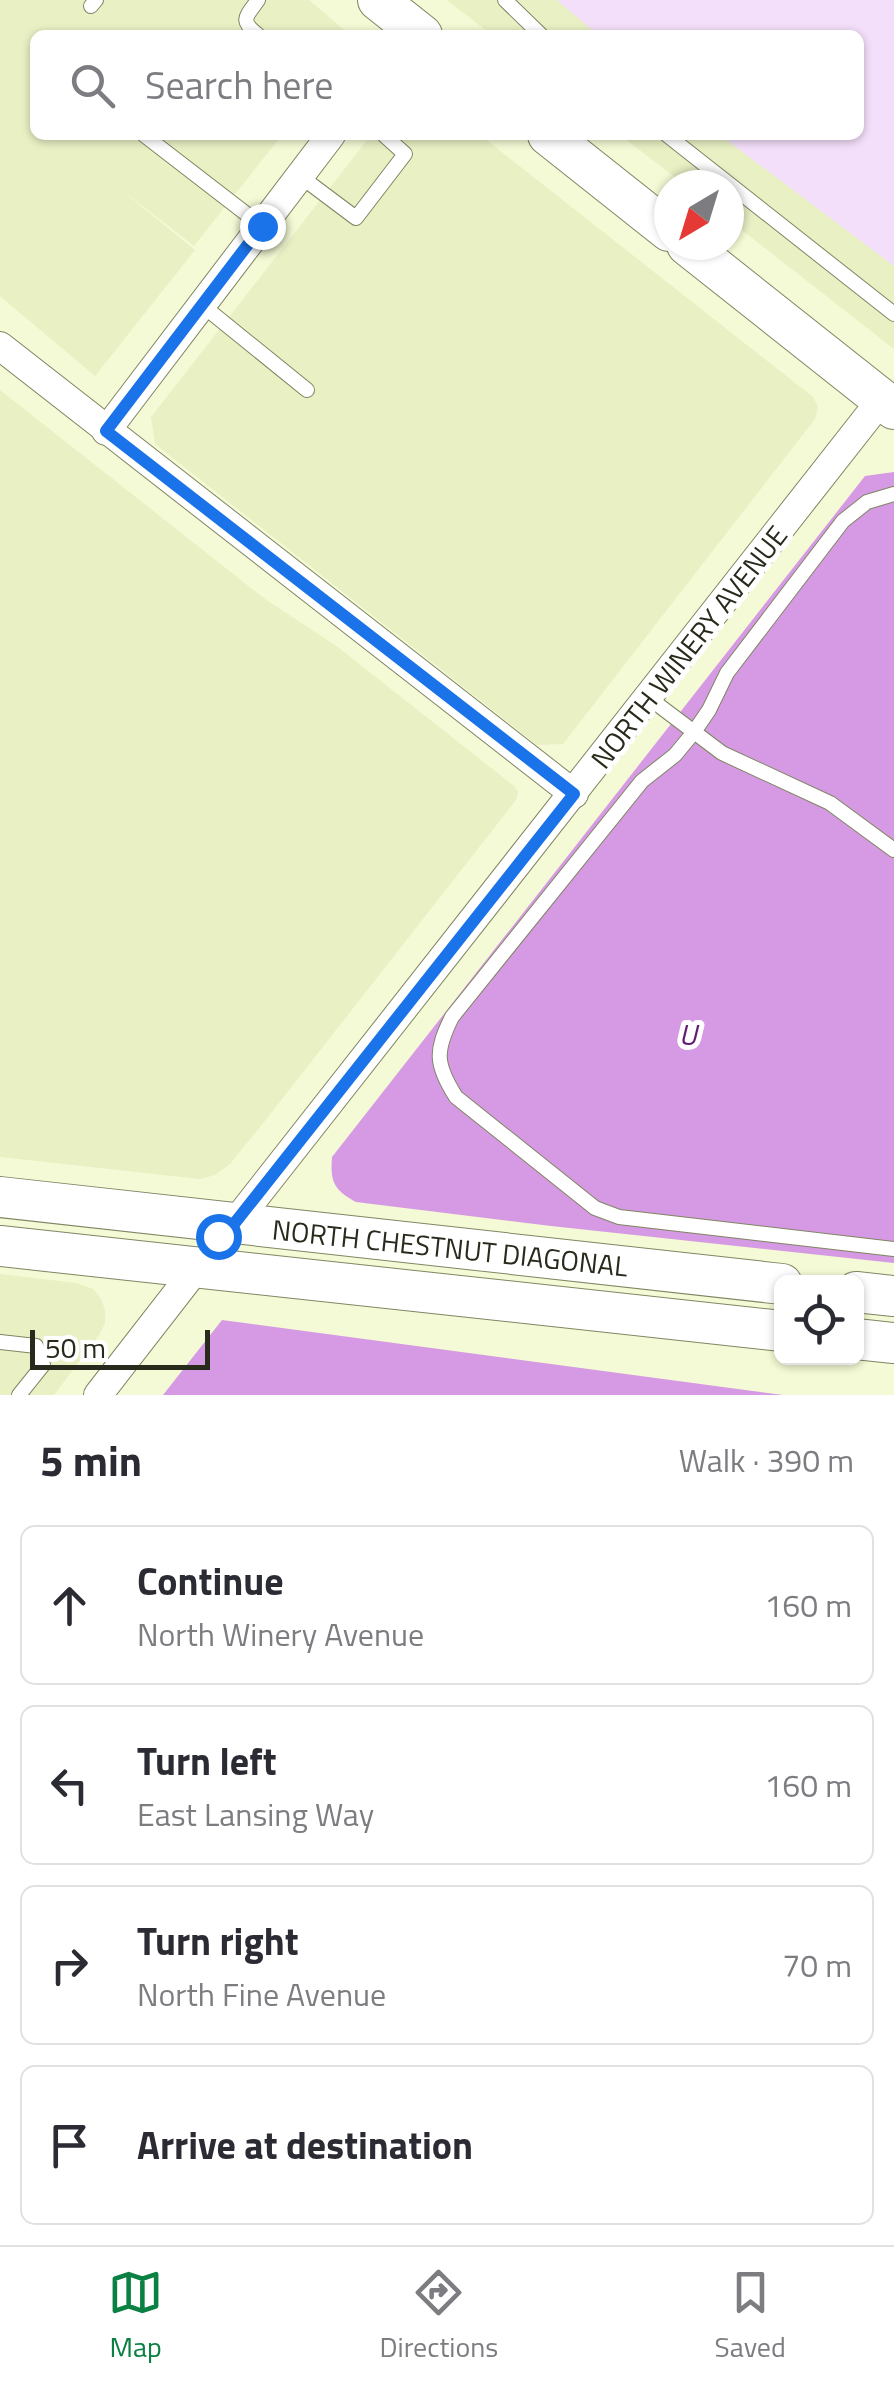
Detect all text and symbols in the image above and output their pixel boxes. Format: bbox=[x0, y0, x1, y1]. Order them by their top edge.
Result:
search box bbox=[30, 30, 864, 140]
text: Search here bbox=[145, 56, 333, 114]
icon: search bbox=[65, 58, 120, 113]
north arrow bbox=[654, 170, 744, 260]
route end bbox=[240, 204, 286, 250]
street label: NORTH WINERY AVENUE bbox=[580, 516, 797, 777]
water label: U bbox=[679, 1011, 700, 1057]
street label: NORTH CHESTNUT DIAGONAL bbox=[270, 1207, 631, 1288]
route start bbox=[196, 1214, 242, 1260]
map controls bbox=[774, 1275, 864, 1365]
button: locate bbox=[774, 1275, 864, 1365]
scale bar bbox=[30, 1325, 210, 1370]
text: 50 m bbox=[45, 1326, 106, 1369]
text: 5 min bbox=[40, 1428, 142, 1492]
text: Walk · 390 m bbox=[679, 1436, 854, 1484]
text: Continue bbox=[137, 1552, 284, 1610]
icon: ahead bbox=[42, 1578, 97, 1633]
text: 160 m bbox=[764, 1581, 852, 1629]
text: North Winery Avenue bbox=[137, 1610, 424, 1658]
text: Turn left bbox=[137, 1732, 277, 1790]
icon: left bbox=[42, 1758, 97, 1813]
text: 160 m bbox=[764, 1761, 852, 1809]
text: East Lansing Way bbox=[137, 1790, 374, 1838]
text: Turn right bbox=[137, 1912, 299, 1970]
icon: right bbox=[42, 1938, 97, 1993]
text: 70 m bbox=[782, 1941, 852, 1989]
text: North Fine Avenue bbox=[137, 1970, 386, 2018]
text: Arrive at destination bbox=[137, 2116, 473, 2174]
icon: arrive bbox=[42, 2118, 97, 2173]
tab: Map bbox=[108, 2265, 163, 2368]
tab: Directions bbox=[379, 2265, 498, 2368]
tab: Saved bbox=[715, 2265, 786, 2368]

